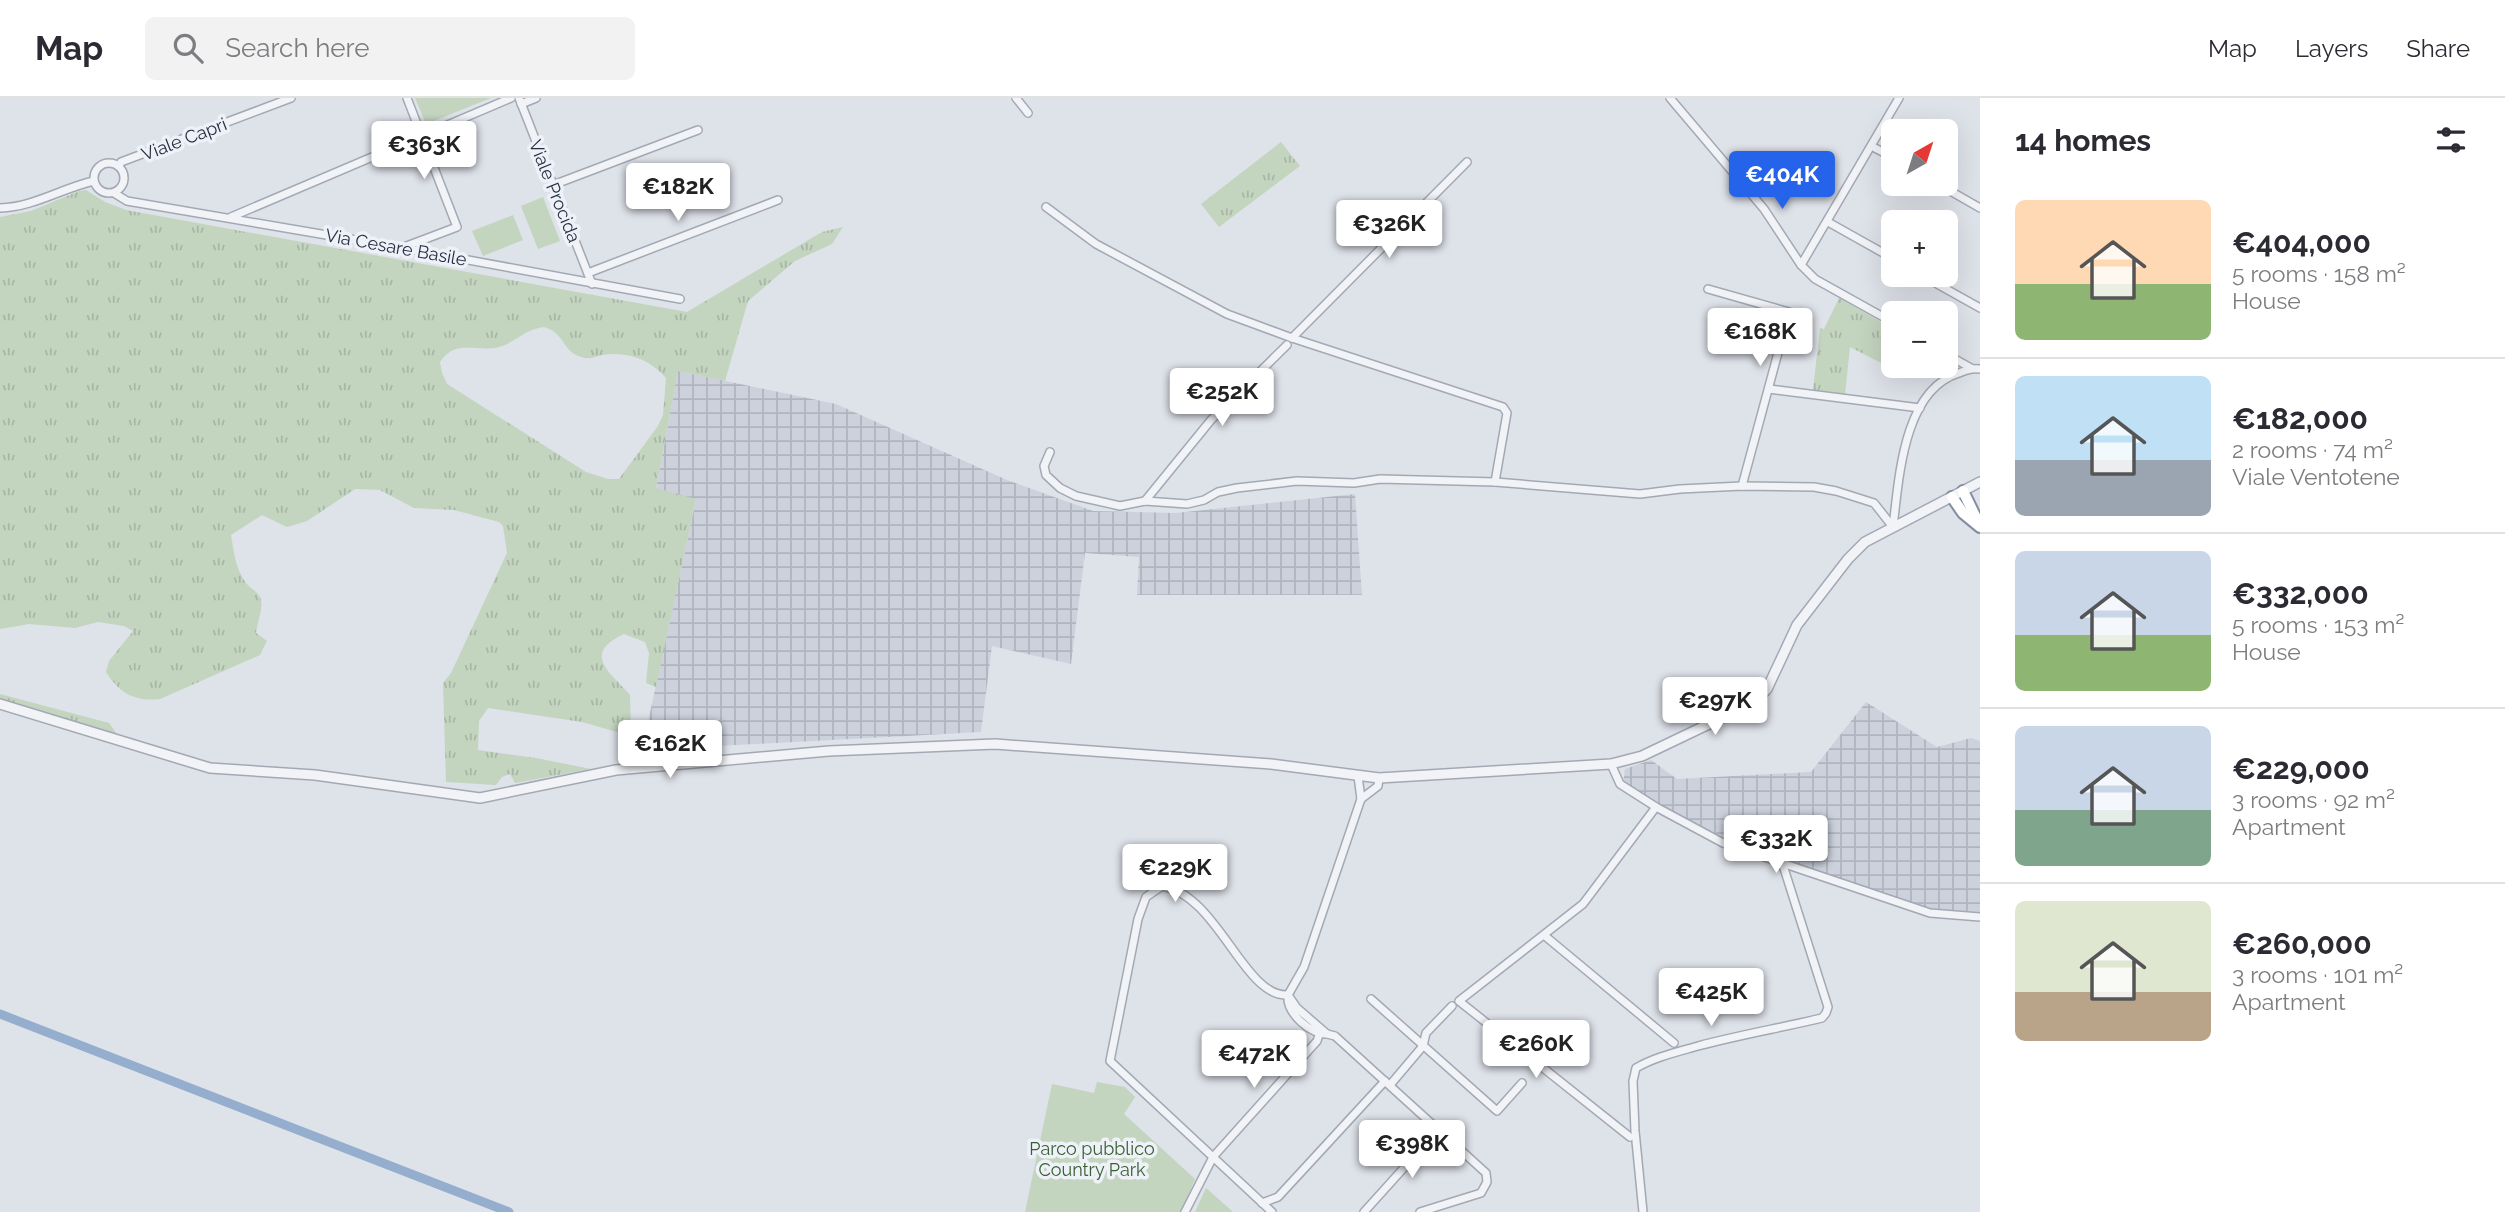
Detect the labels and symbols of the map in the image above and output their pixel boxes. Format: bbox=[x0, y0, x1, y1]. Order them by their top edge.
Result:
street label: Viale Capri bbox=[138, 113, 230, 165]
north arrow bbox=[1881, 119, 1958, 196]
pin: €363K bbox=[375, 122, 473, 181]
street label: Viale Procida bbox=[525, 137, 585, 245]
pin: €404K bbox=[1733, 152, 1831, 211]
pin: €182K bbox=[629, 164, 727, 223]
pin: €326K bbox=[1340, 200, 1438, 260]
street label: Via Cesare Basile bbox=[324, 224, 469, 270]
pin: €168K bbox=[1711, 308, 1809, 368]
pin: €252K bbox=[1173, 368, 1271, 428]
pin: €297K bbox=[1666, 678, 1764, 737]
pin: €162K bbox=[621, 720, 719, 780]
pin: €332K bbox=[1727, 816, 1825, 875]
pin: €229K bbox=[1126, 844, 1224, 904]
pin: €425K bbox=[1662, 968, 1760, 1028]
pin: €260K bbox=[1487, 1020, 1585, 1080]
pin: €472K bbox=[1205, 1030, 1303, 1090]
pin: €398K bbox=[1363, 1121, 1461, 1180]
park label: Parco pubblico Country Park bbox=[1029, 1138, 1155, 1180]

